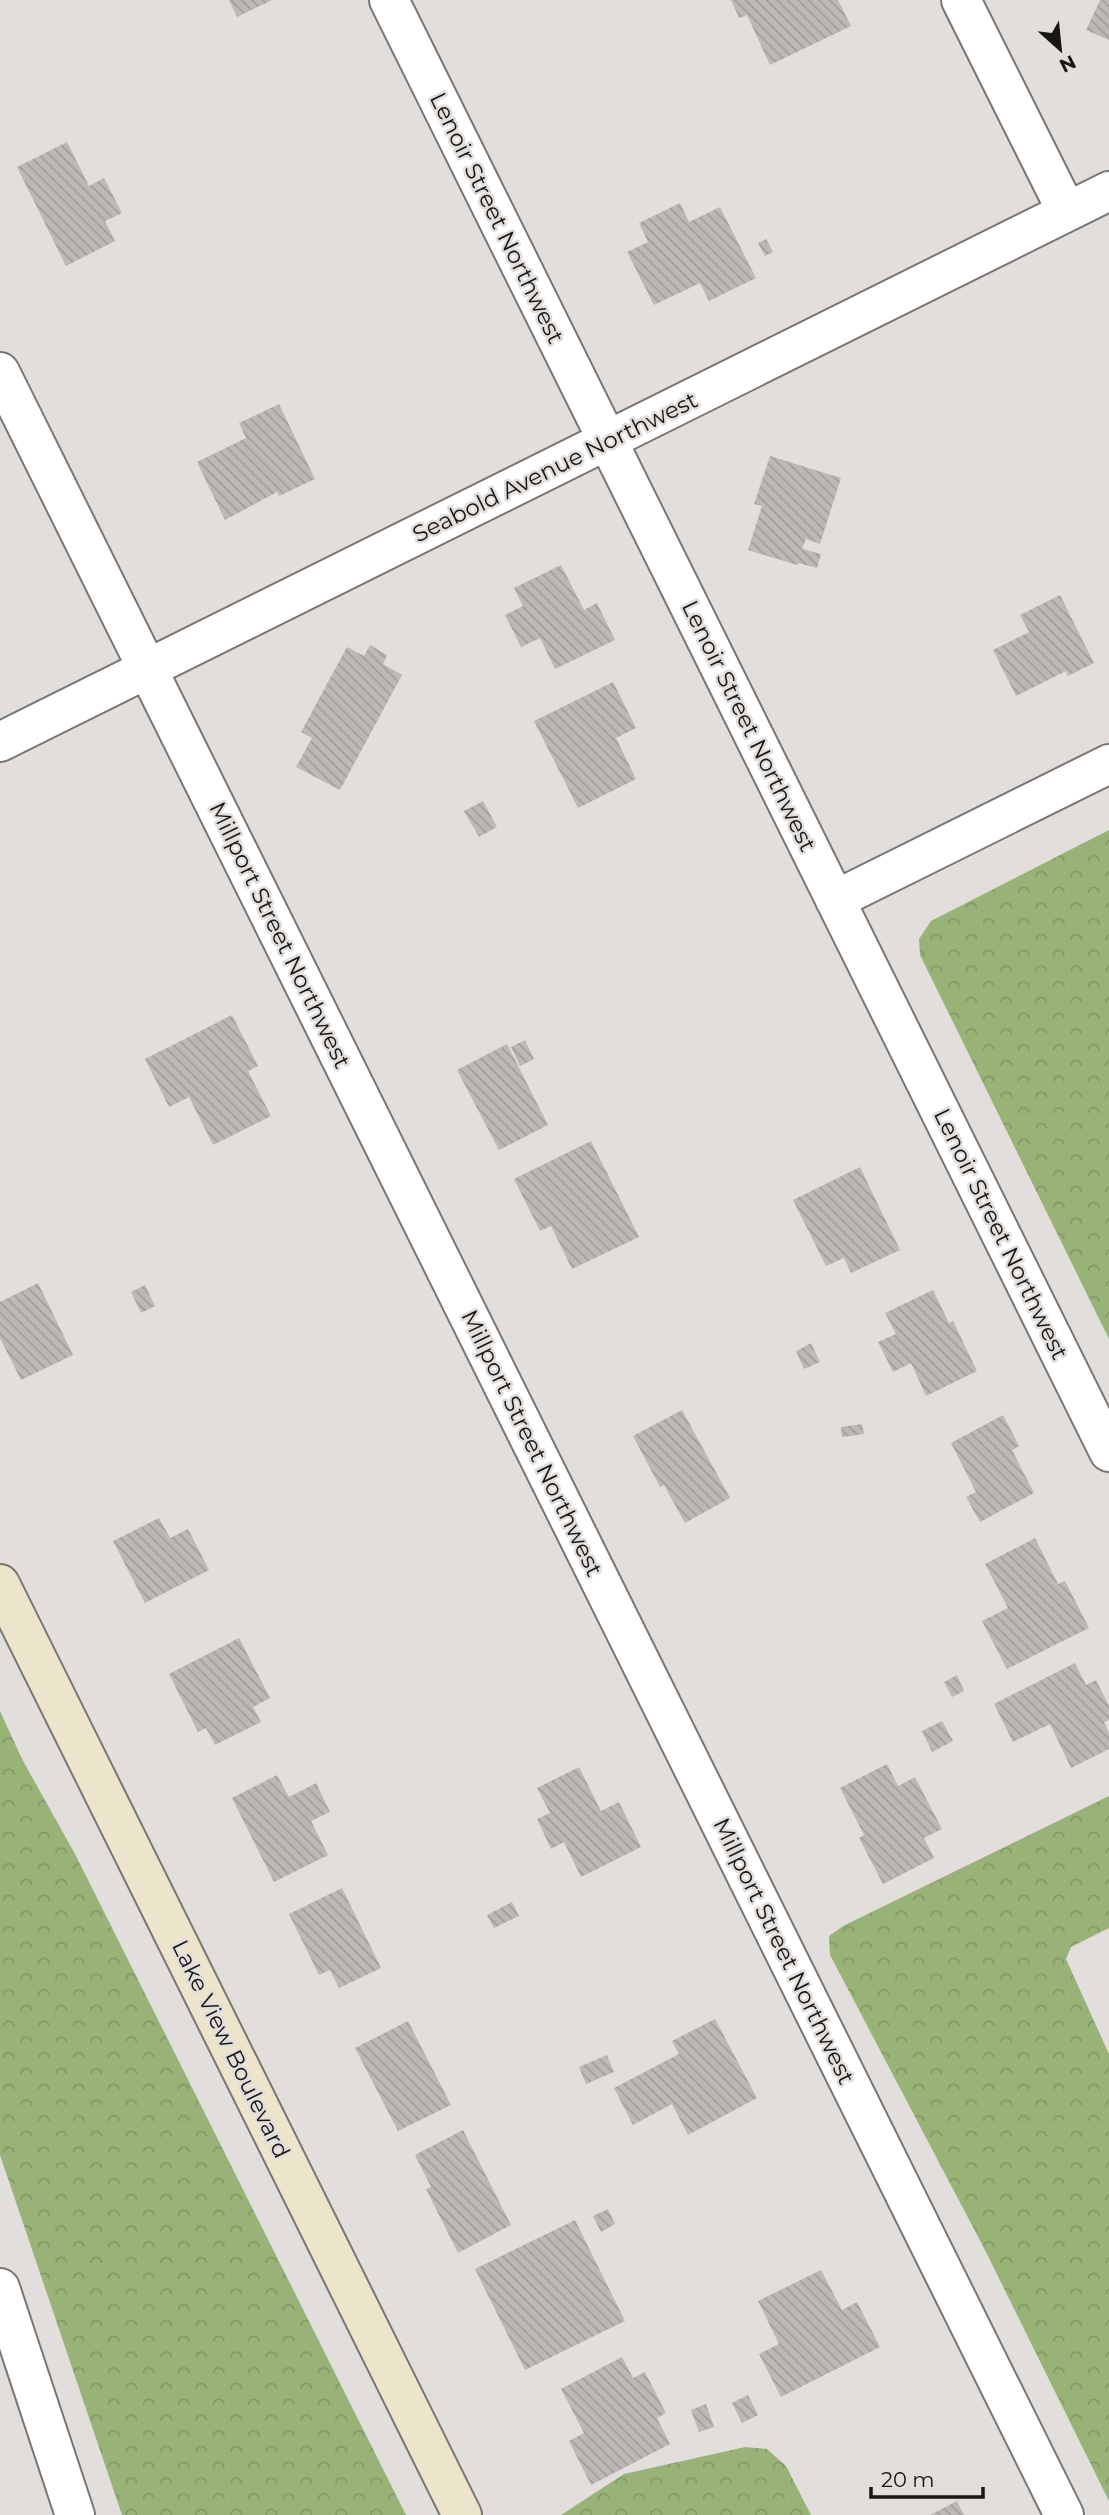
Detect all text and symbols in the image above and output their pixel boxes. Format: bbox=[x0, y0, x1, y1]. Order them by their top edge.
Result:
north arrow bbox=[1025, 14, 1095, 84]
text: N bbox=[1055, 50, 1080, 77]
street label: Lenoir Street Northwest bbox=[424, 88, 570, 348]
street label: Seabold Avenue Northwest bbox=[408, 386, 702, 548]
street label: Lenoir Street Northwest bbox=[676, 596, 822, 856]
street label: Millport Street Northwest bbox=[203, 797, 357, 1073]
street label: Lenoir Street Northwest bbox=[928, 1104, 1074, 1364]
street label: Millport Street Northwest bbox=[455, 1305, 609, 1581]
street label: Millport Street Northwest bbox=[707, 1813, 861, 2089]
street label: Lake View Boulevard bbox=[166, 1935, 296, 2163]
scale bar bbox=[871, 2456, 983, 2500]
text: 20 m bbox=[881, 2467, 935, 2492]

